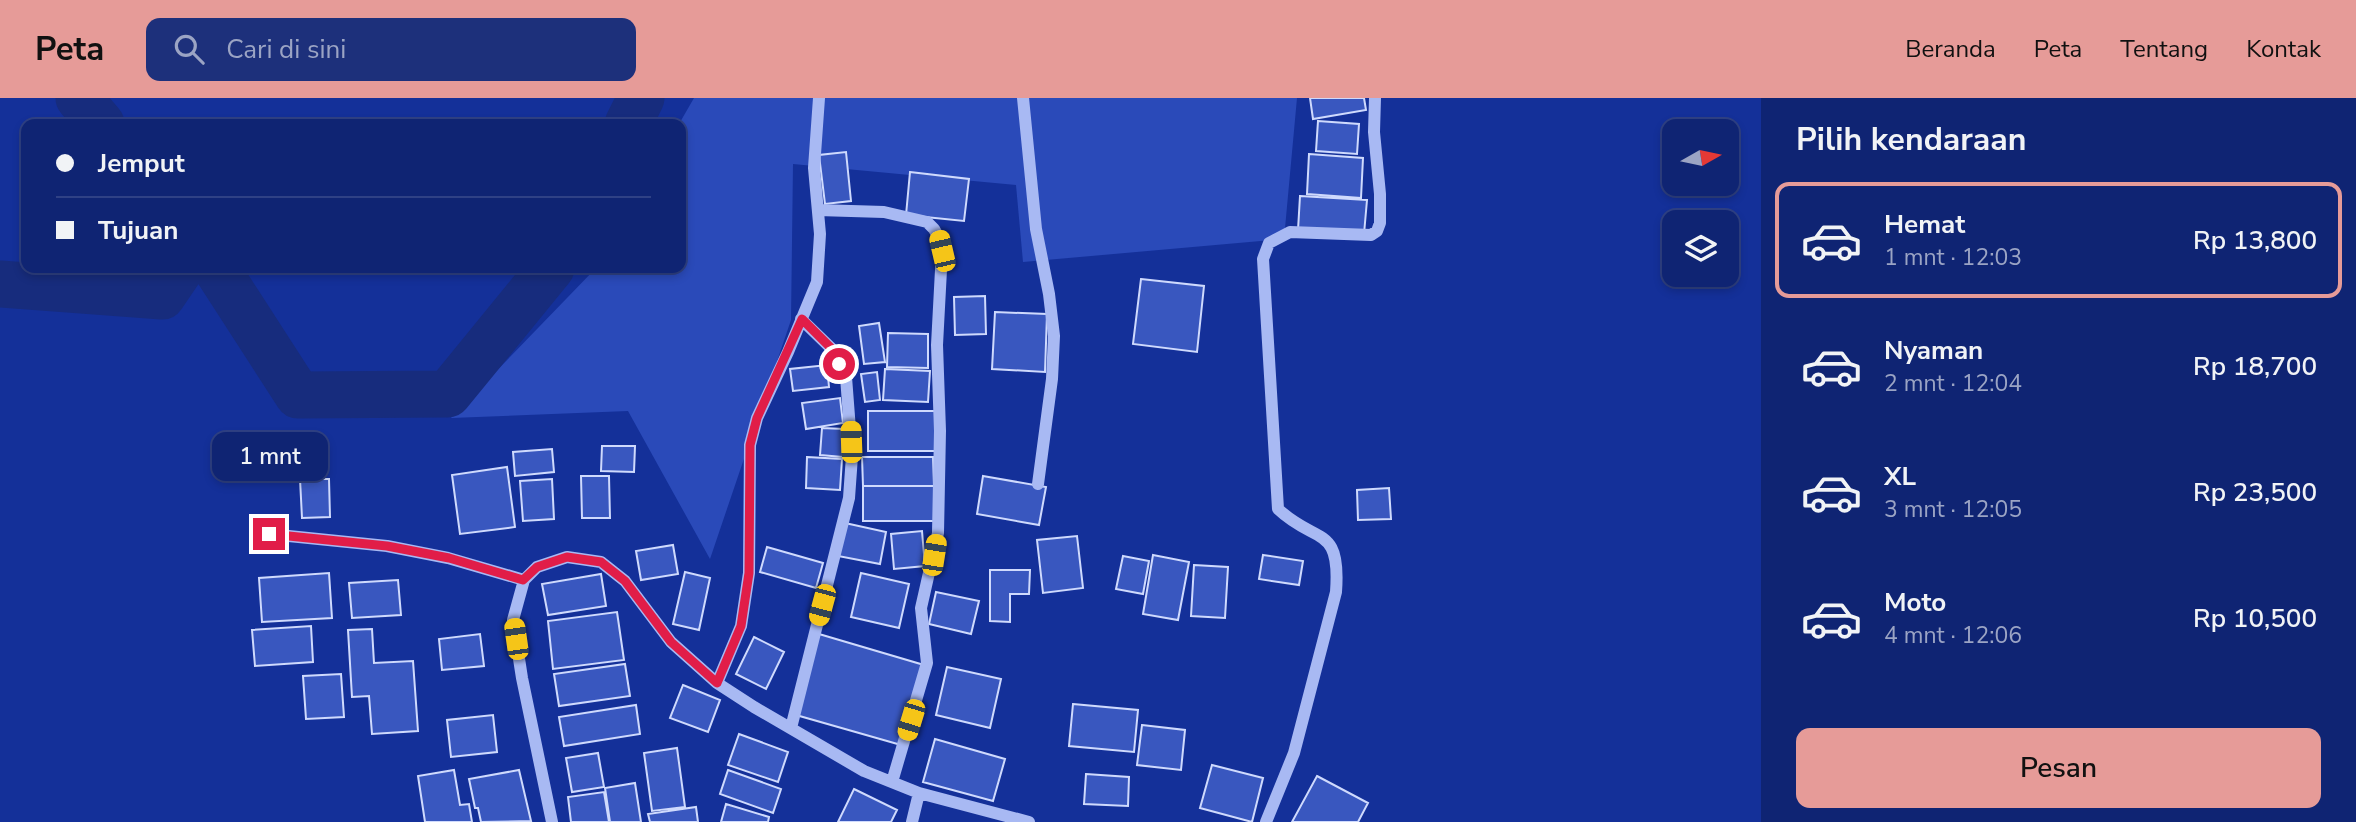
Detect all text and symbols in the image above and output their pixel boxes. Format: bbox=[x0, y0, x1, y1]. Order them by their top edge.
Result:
search box bbox=[146, 18, 636, 81]
text: Peta bbox=[35, 27, 104, 72]
icon: search bbox=[170, 30, 208, 68]
text: Cari di sini bbox=[226, 32, 346, 67]
text: Beranda bbox=[1905, 33, 1996, 65]
text: Peta bbox=[2034, 33, 2082, 65]
text: Tentang bbox=[2120, 33, 2208, 65]
text: Kontak bbox=[2246, 33, 2321, 65]
text: Pilih kendaraan bbox=[1796, 118, 2026, 161]
north arrow bbox=[1662, 119, 1740, 196]
map controls bbox=[1662, 119, 1739, 287]
text: Jemput bbox=[98, 146, 185, 181]
text: Hemat bbox=[1884, 207, 1965, 242]
icon: car bbox=[1800, 209, 1863, 272]
button: layers bbox=[1662, 210, 1739, 287]
text: Tujuan bbox=[98, 213, 178, 248]
text: Rp 13,800 bbox=[2193, 223, 2317, 258]
car bbox=[928, 228, 957, 274]
text: 1 mnt · 12:03 bbox=[1884, 242, 2022, 273]
text: Nyaman bbox=[1884, 333, 1983, 368]
icon: car bbox=[1800, 335, 1863, 398]
route start bbox=[823, 348, 855, 380]
text: Rp 18,700 bbox=[2193, 349, 2317, 384]
text: 2 mnt · 12:04 bbox=[1884, 368, 2022, 399]
car bbox=[840, 421, 863, 463]
callout: 1 mnt bbox=[211, 432, 327, 482]
text: 1 mnt bbox=[239, 441, 301, 472]
text: XL bbox=[1884, 459, 1916, 494]
icon: car bbox=[1800, 461, 1863, 524]
text: Rp 23,500 bbox=[2193, 475, 2317, 510]
text: 3 mnt · 12:05 bbox=[1884, 494, 2022, 525]
route end bbox=[253, 518, 285, 550]
car bbox=[921, 533, 948, 577]
car bbox=[807, 582, 838, 628]
text: Moto bbox=[1884, 585, 1946, 620]
icon: car bbox=[1800, 587, 1863, 650]
text: Rp 10,500 bbox=[2193, 601, 2317, 636]
car bbox=[503, 617, 530, 661]
text: 4 mnt · 12:06 bbox=[1884, 620, 2022, 651]
car bbox=[895, 697, 928, 743]
button: Pesan bbox=[1796, 728, 2321, 808]

